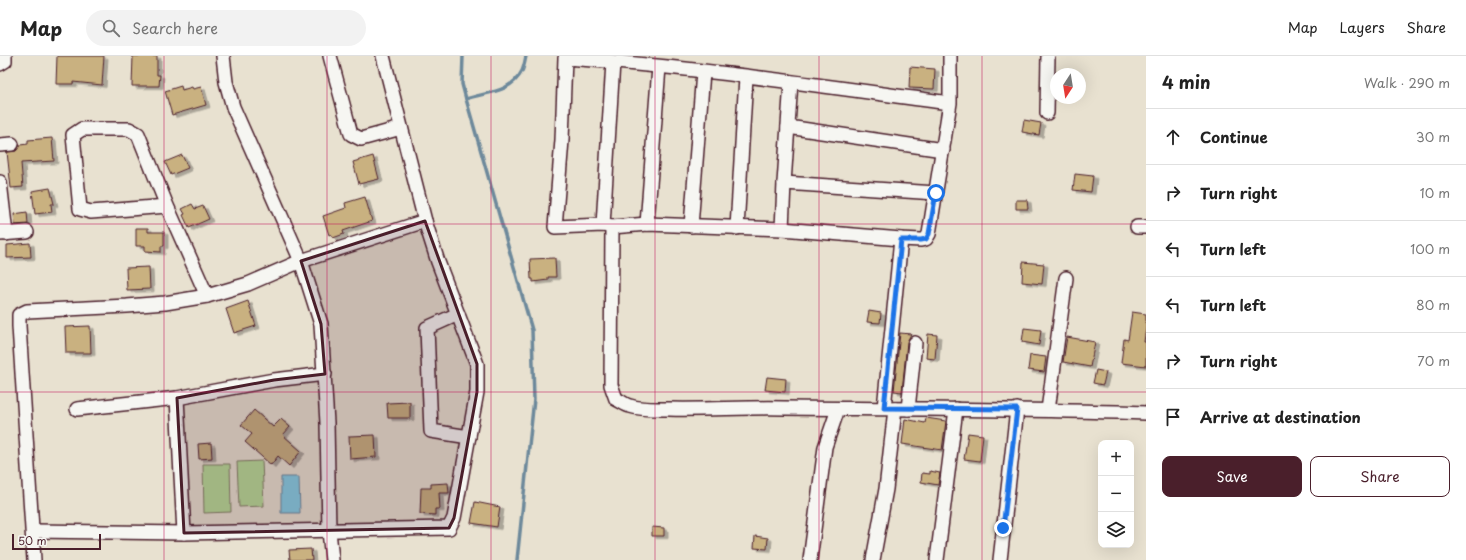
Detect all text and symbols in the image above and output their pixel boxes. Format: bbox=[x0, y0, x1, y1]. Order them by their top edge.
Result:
search box bbox=[86, 10, 366, 46]
text: Map bbox=[20, 14, 62, 42]
text: Search here bbox=[132, 16, 218, 39]
icon: search bbox=[100, 17, 122, 39]
text: Map bbox=[1288, 17, 1318, 38]
text: Layers bbox=[1340, 17, 1385, 38]
text: Share bbox=[1407, 17, 1446, 38]
north arrow bbox=[1050, 68, 1086, 104]
text: 4 min bbox=[1162, 69, 1210, 95]
text: Walk · 290 m bbox=[1364, 73, 1450, 92]
text: Continue bbox=[1200, 125, 1268, 148]
icon: ahead bbox=[1162, 126, 1184, 148]
text: 30 m bbox=[1416, 127, 1450, 146]
text: Turn right bbox=[1200, 181, 1277, 204]
icon: right bbox=[1162, 182, 1184, 204]
text: 10 m bbox=[1420, 183, 1450, 202]
route start bbox=[927, 184, 945, 202]
text: Turn left bbox=[1200, 237, 1266, 260]
icon: left bbox=[1162, 238, 1184, 260]
text: 100 m bbox=[1410, 239, 1450, 258]
text: Turn left bbox=[1200, 293, 1266, 316]
icon: left bbox=[1162, 294, 1184, 316]
text: 80 m bbox=[1416, 295, 1450, 314]
text: Turn right bbox=[1200, 349, 1277, 372]
icon: right bbox=[1162, 350, 1184, 372]
text: 70 m bbox=[1417, 351, 1450, 370]
text: Arrive at destination bbox=[1200, 405, 1361, 428]
icon: arrive bbox=[1162, 406, 1184, 428]
map controls bbox=[1098, 440, 1134, 548]
button: + bbox=[1098, 440, 1134, 476]
button: Save bbox=[1162, 456, 1302, 497]
button: Share bbox=[1310, 456, 1450, 497]
button: − bbox=[1098, 476, 1134, 512]
button: layers bbox=[1098, 512, 1134, 548]
route end bbox=[994, 519, 1012, 537]
scale bar bbox=[12, 532, 101, 551]
text: 50 m bbox=[18, 532, 47, 549]

